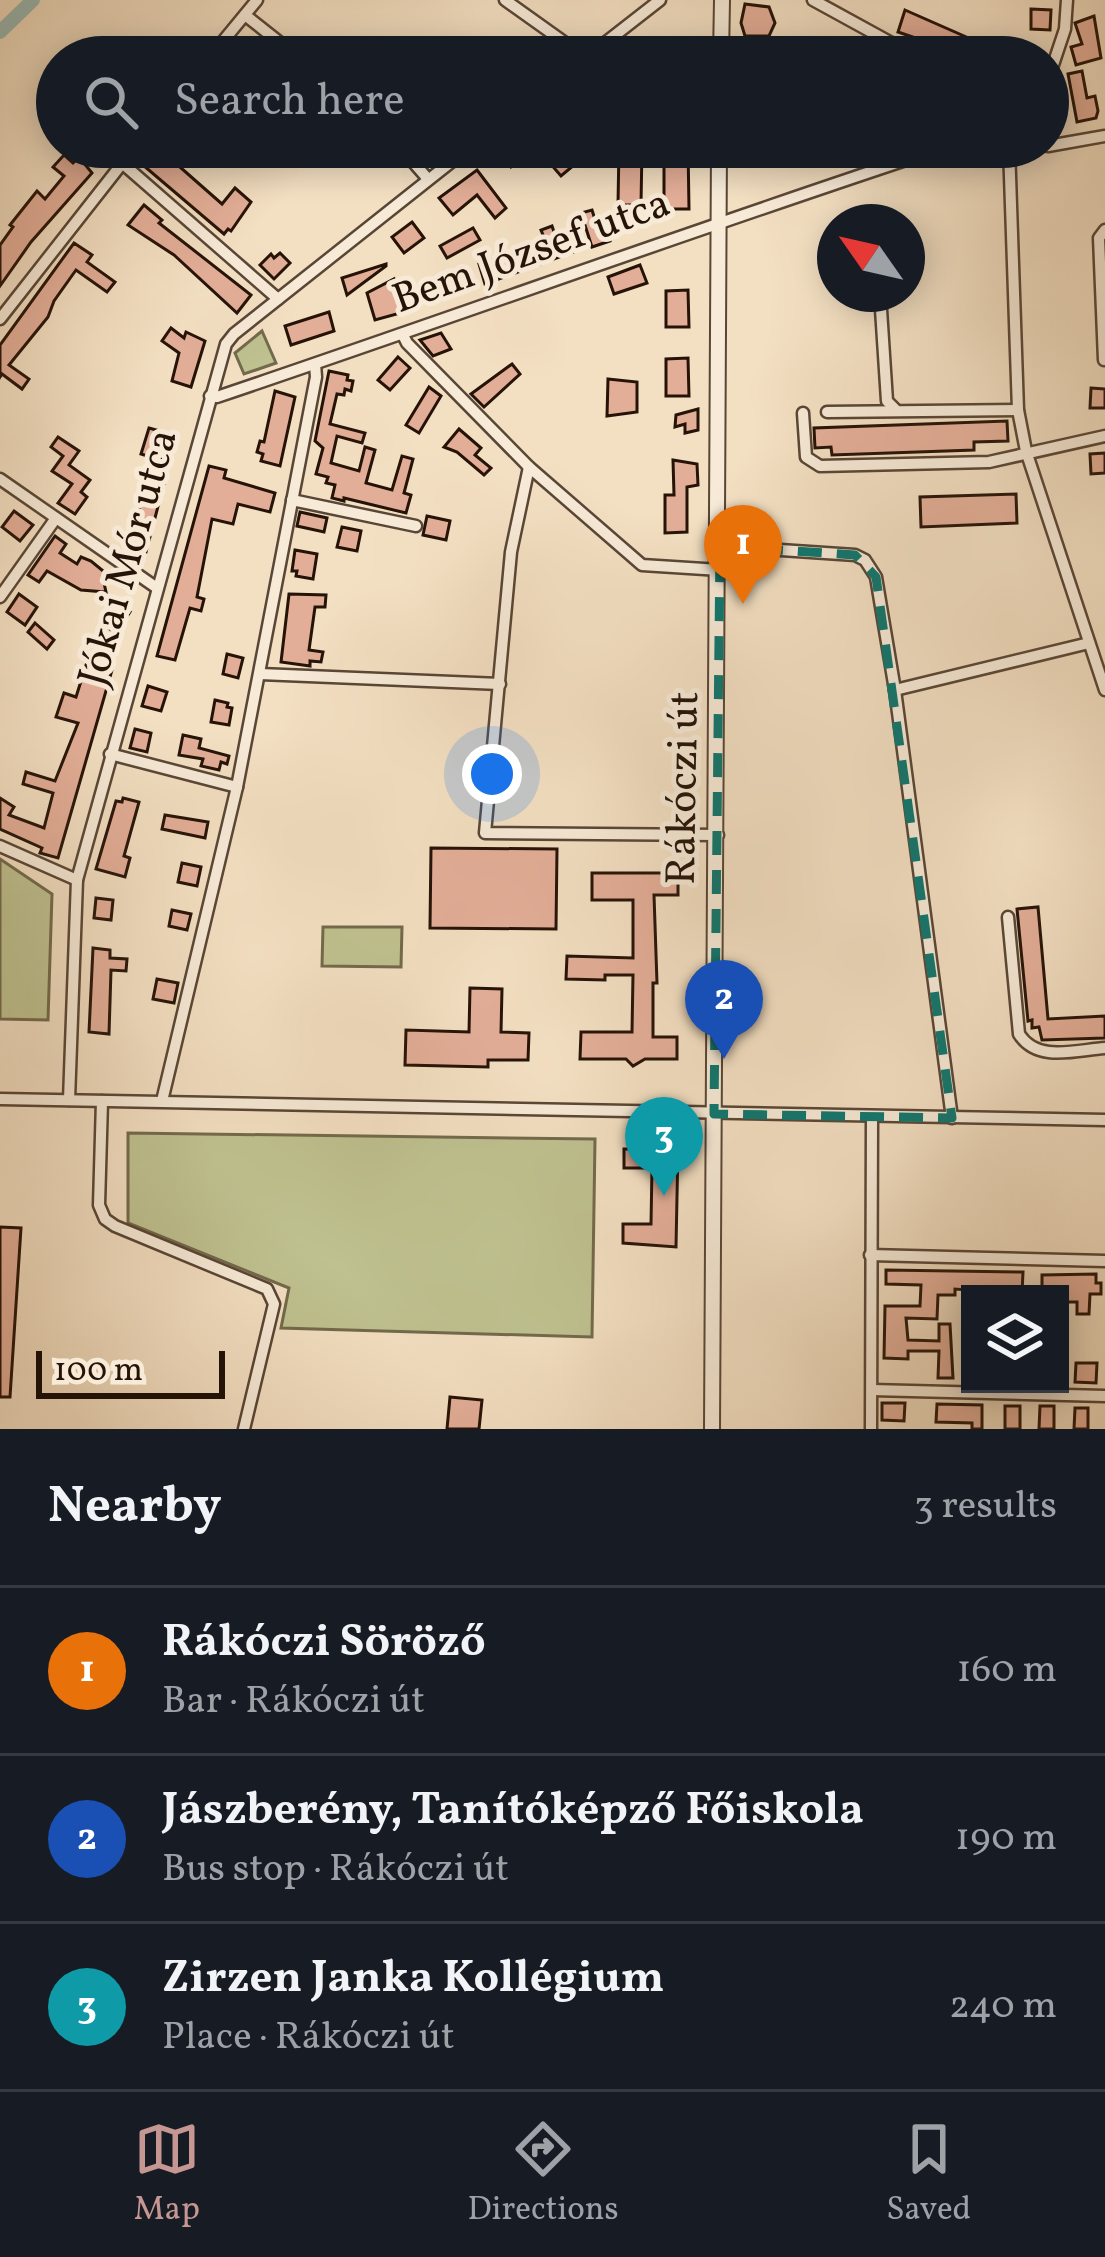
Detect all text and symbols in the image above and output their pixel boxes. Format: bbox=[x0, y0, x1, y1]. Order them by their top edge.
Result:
search box bbox=[36, 36, 1069, 168]
icon: search bbox=[78, 69, 144, 135]
text: Search here bbox=[174, 71, 405, 134]
street label: Bem József utca bbox=[385, 175, 679, 331]
north arrow bbox=[817, 204, 925, 312]
street label: Jókai Mór utca bbox=[65, 423, 195, 693]
pin: 1 bbox=[704, 505, 782, 604]
street label: Rákóczi út bbox=[654, 691, 716, 885]
your location bbox=[462, 744, 522, 804]
pin: 2 bbox=[685, 960, 763, 1059]
pin: 3 bbox=[625, 1097, 703, 1196]
map controls bbox=[961, 1285, 1069, 1393]
button: layers bbox=[961, 1285, 1069, 1393]
scale bar bbox=[36, 1345, 225, 1398]
text: 100 m bbox=[54, 1349, 143, 1395]
text: Nearby bbox=[48, 1472, 222, 1543]
text: 3 results bbox=[914, 1480, 1057, 1534]
text: Rákóczi Söröző bbox=[162, 1612, 486, 1675]
text: 1 bbox=[79, 1644, 95, 1698]
text: 160 m bbox=[956, 1644, 1057, 1698]
text: Bar · Rákóczi út bbox=[162, 1675, 425, 1729]
text: Jászberény, Tanítóképző Főiskola bbox=[162, 1780, 864, 1843]
text: 2 bbox=[77, 1812, 97, 1866]
text: 190 m bbox=[955, 1812, 1057, 1866]
text: Bus stop · Rákóczi út bbox=[162, 1843, 509, 1897]
text: Zirzen Janka Kollégium bbox=[162, 1948, 664, 2011]
text: 3 bbox=[77, 1980, 97, 2034]
text: 240 m bbox=[949, 1980, 1057, 2034]
text: Place · Rákóczi út bbox=[162, 2011, 455, 2065]
tab: Map bbox=[134, 2116, 200, 2234]
tab: Directions bbox=[467, 2116, 619, 2234]
tab: Saved bbox=[886, 2116, 971, 2234]

